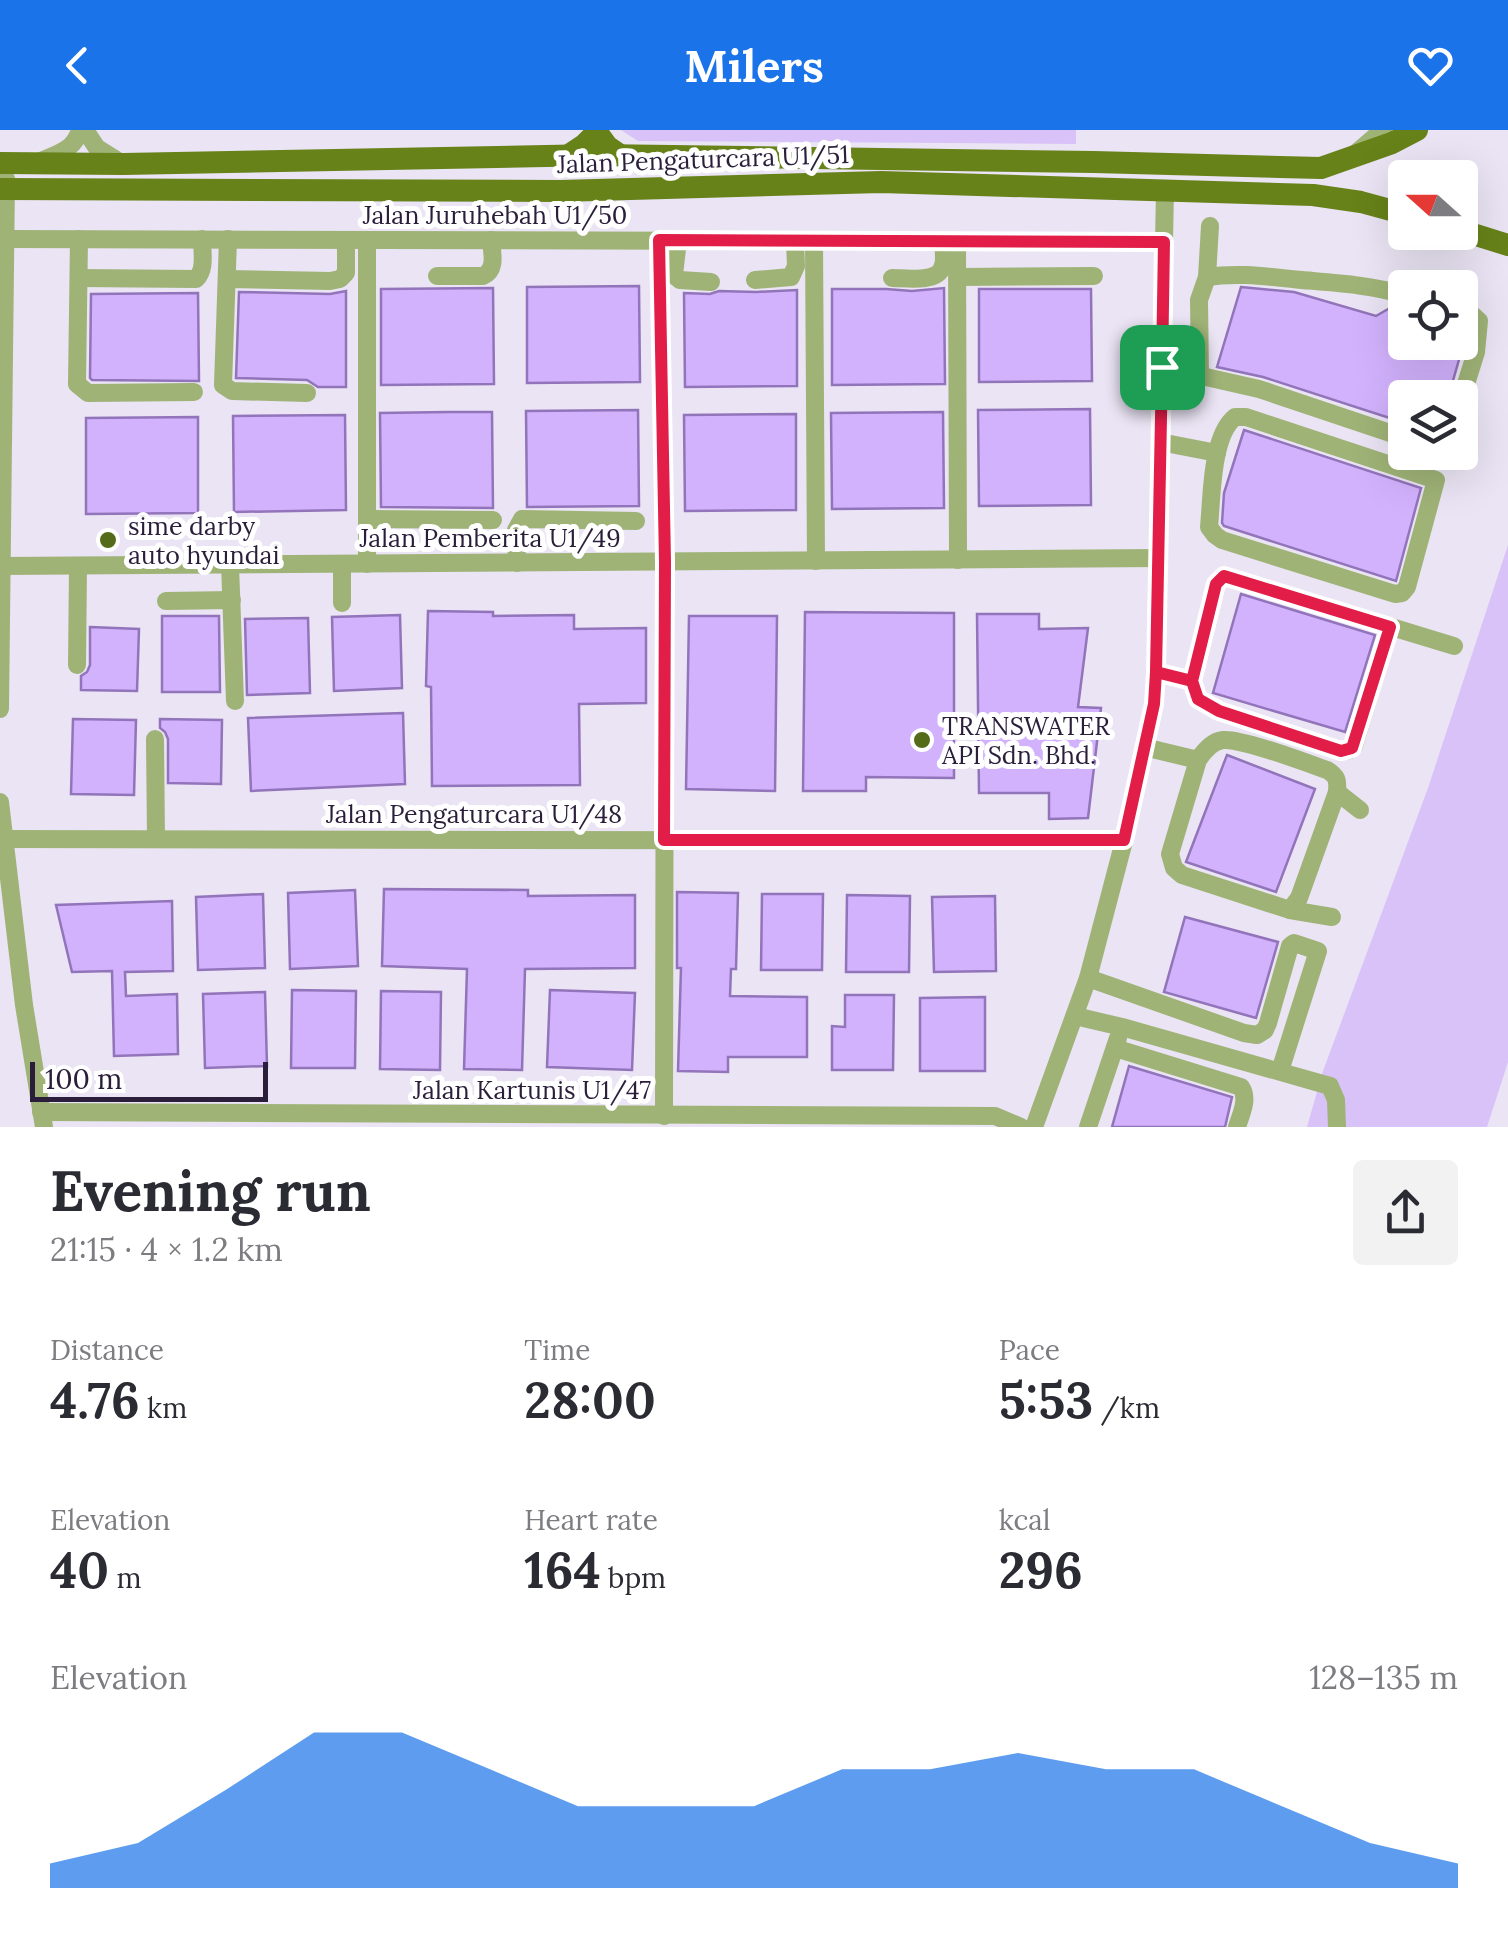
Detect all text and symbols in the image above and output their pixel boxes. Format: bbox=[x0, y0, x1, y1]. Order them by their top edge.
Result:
text: Milers bbox=[684, 37, 824, 94]
icon: back bbox=[50, 38, 105, 93]
icon: heart bbox=[1403, 38, 1458, 93]
street label: Jalan Pengaturcara U1/51 bbox=[555, 138, 850, 180]
north arrow bbox=[1388, 160, 1478, 250]
map controls bbox=[1388, 160, 1478, 470]
street label: Jalan Juruhebah U1/50 bbox=[362, 199, 627, 231]
button: locate bbox=[1388, 270, 1478, 360]
pin bbox=[1120, 325, 1205, 410]
icon: arrive bbox=[1135, 340, 1190, 395]
button: layers bbox=[1388, 380, 1478, 470]
place label: sime darby auto hyundai bbox=[128, 510, 280, 571]
street label: Jalan Pemberita U1/49 bbox=[358, 522, 621, 554]
marker: sime darby auto hyundai bbox=[97, 529, 119, 551]
place label: TRANSWATER API Sdn. Bhd. bbox=[941, 710, 1110, 771]
marker: TRANSWATER API Sdn. Bhd. bbox=[911, 729, 933, 751]
street label: Jalan Pengaturcara U1/48 bbox=[325, 798, 622, 830]
scale bar bbox=[30, 1057, 268, 1101]
text: 100 m bbox=[45, 1061, 122, 1097]
street label: Jalan Kartunis U1/47 bbox=[412, 1074, 651, 1106]
text: Evening run bbox=[50, 1156, 371, 1226]
button: share bbox=[1353, 1160, 1458, 1265]
text: 21:15 · 4 × 1.2 km bbox=[50, 1229, 283, 1270]
text: Distance bbox=[50, 1332, 164, 1368]
text: Time bbox=[524, 1332, 590, 1368]
text: Pace bbox=[999, 1332, 1060, 1368]
text: 4.76 bbox=[50, 1368, 140, 1432]
text: 28:00 bbox=[524, 1368, 656, 1432]
text: 5:53 bbox=[999, 1368, 1093, 1432]
text: km bbox=[140, 1390, 187, 1426]
text: /km bbox=[1093, 1390, 1160, 1426]
text: Elevation bbox=[50, 1502, 170, 1538]
text: Heart rate bbox=[524, 1502, 658, 1538]
text: kcal bbox=[999, 1502, 1050, 1538]
text: 40 bbox=[50, 1538, 109, 1602]
text: 164 bbox=[524, 1538, 601, 1602]
text: 296 bbox=[999, 1538, 1083, 1602]
text: m bbox=[109, 1560, 142, 1596]
text: bpm bbox=[601, 1560, 666, 1596]
text: Elevation bbox=[50, 1657, 187, 1698]
text: 128–135 m bbox=[1309, 1657, 1458, 1698]

